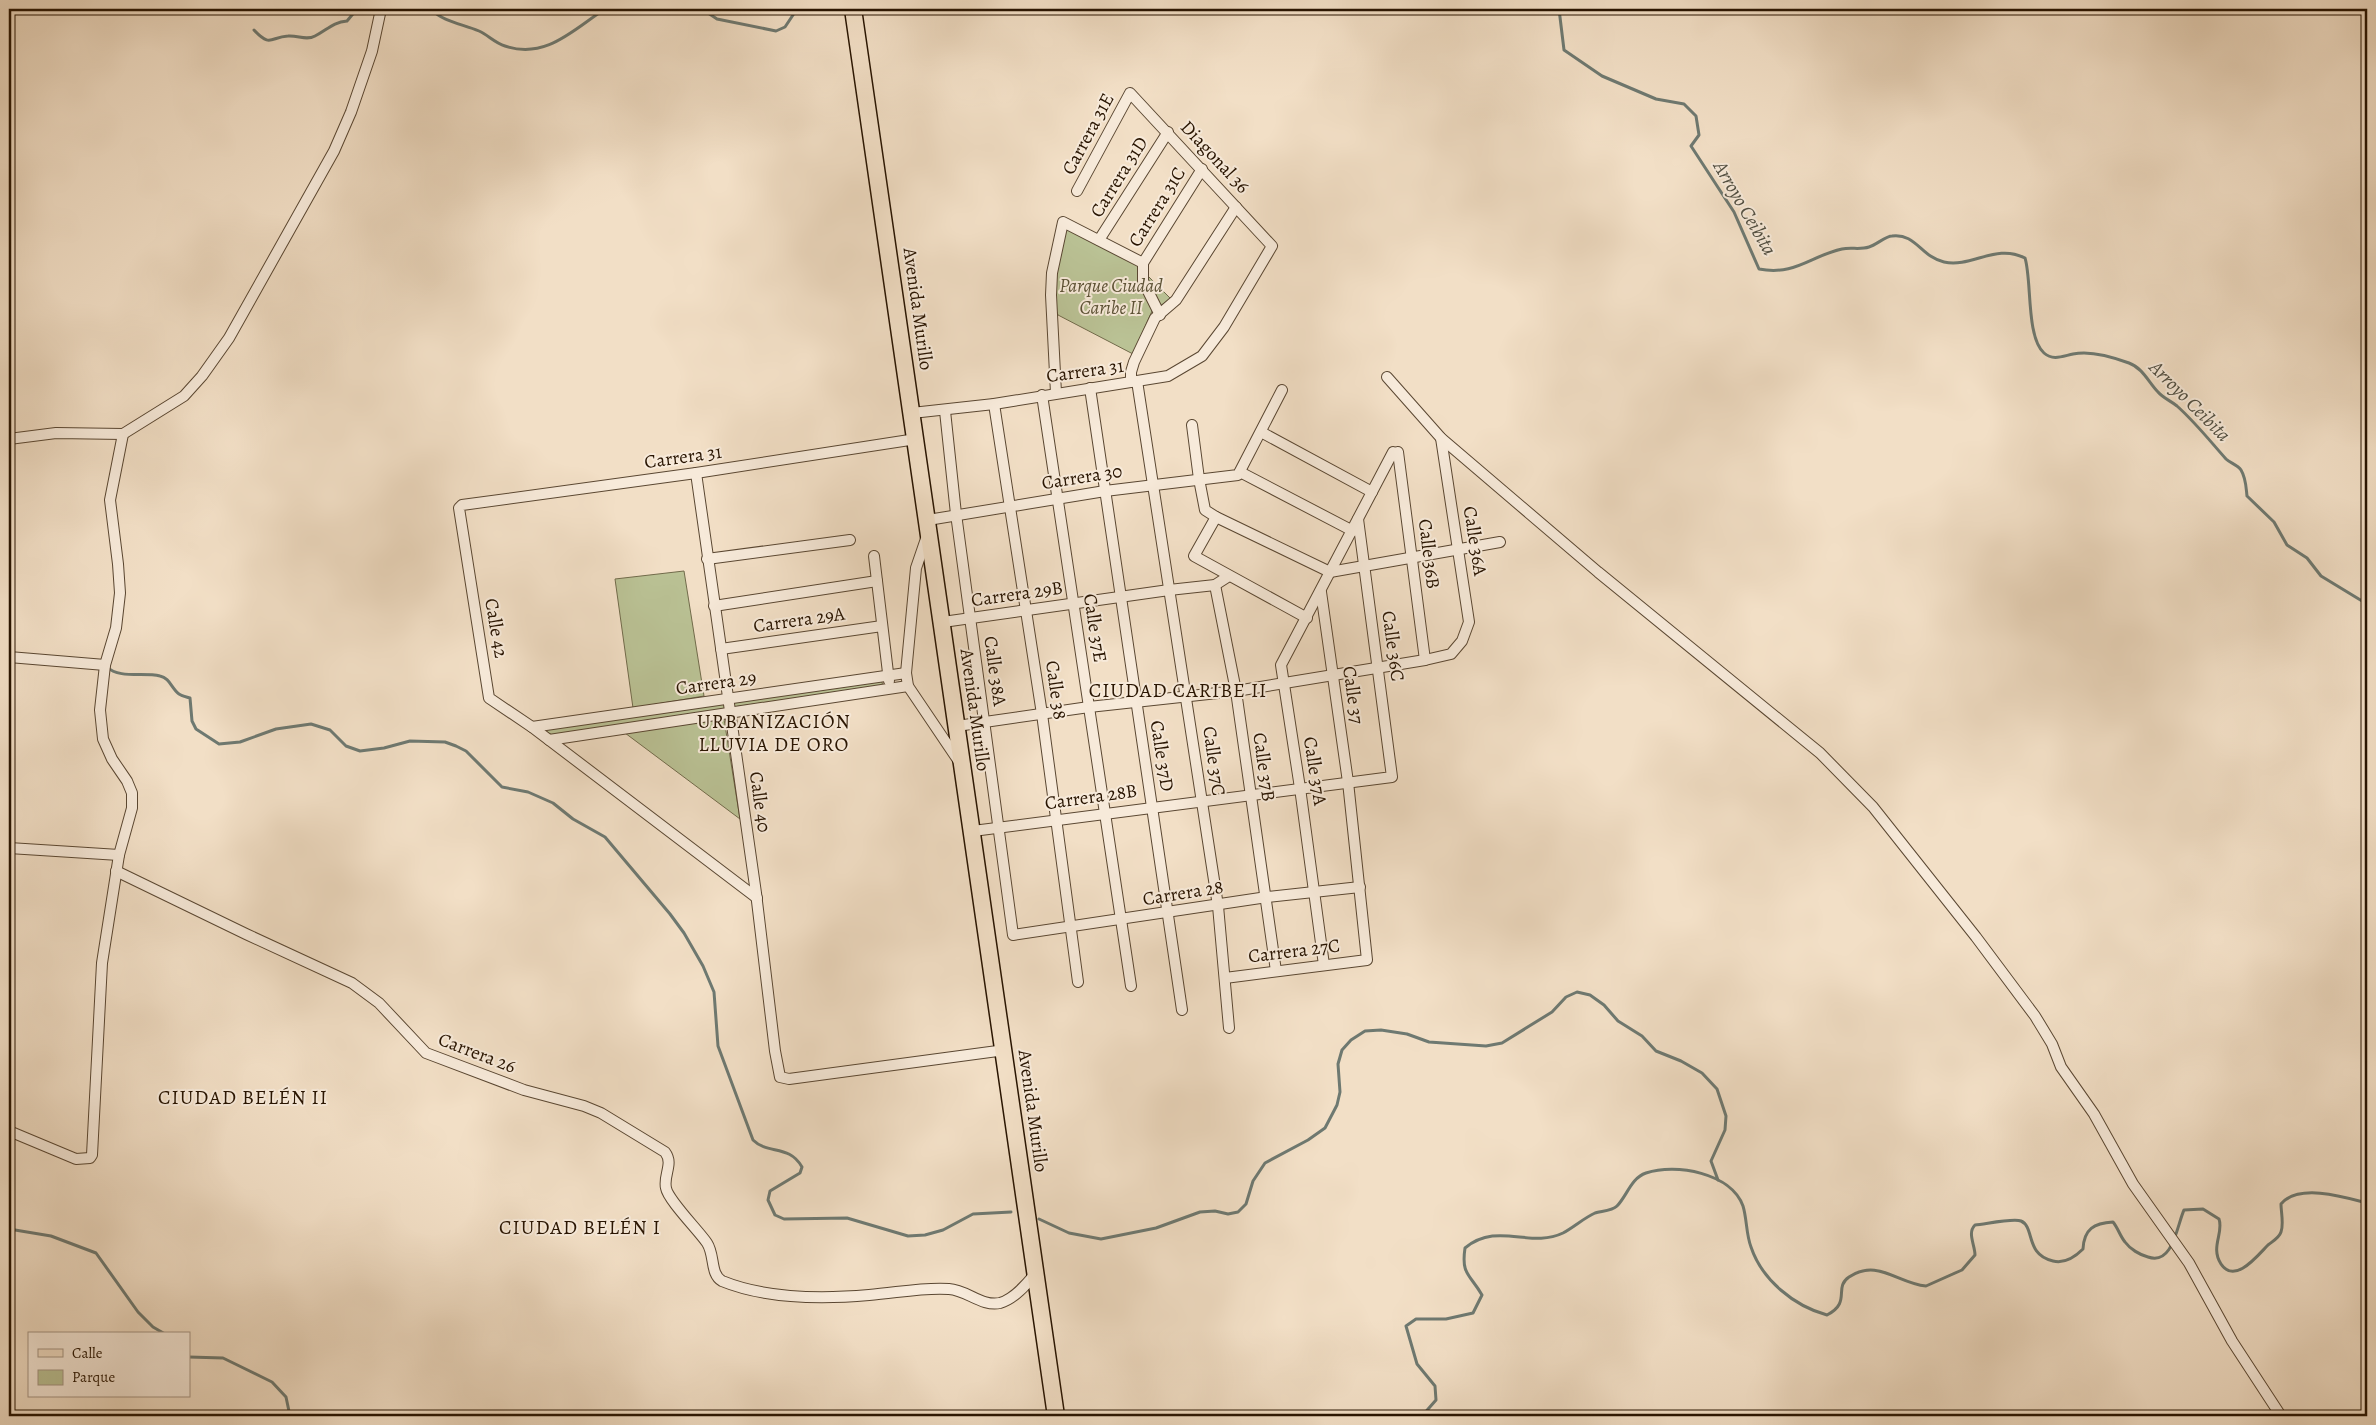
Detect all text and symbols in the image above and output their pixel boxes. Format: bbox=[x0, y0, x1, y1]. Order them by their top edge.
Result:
street label: Carrera 31E bbox=[1056, 89, 1120, 179]
street label: Diagonal 36 bbox=[1174, 115, 1256, 199]
street label: Carrera 31D bbox=[1084, 131, 1154, 223]
water label: Arroyo Ceibita bbox=[1706, 155, 1783, 260]
street label: Carrera 31C bbox=[1122, 162, 1192, 252]
street label: Avenida Murillo bbox=[896, 245, 939, 372]
park label: Parque Ciudad Caribe II bbox=[1059, 273, 1163, 321]
street label: Carrera 31 bbox=[1045, 353, 1126, 389]
water label: Arroyo Ceibita bbox=[2143, 354, 2237, 448]
street label: Carrera 31 bbox=[643, 439, 724, 475]
street label: Carrera 30 bbox=[1040, 458, 1124, 496]
street label: Calle 36A bbox=[1457, 504, 1493, 579]
street label: Calle 36B bbox=[1412, 518, 1446, 590]
street label: Carrera 29B bbox=[969, 575, 1065, 613]
street label: Calle 37E bbox=[1077, 592, 1113, 664]
street label: Calle 42 bbox=[478, 596, 514, 660]
street label: Carrera 29A bbox=[752, 601, 847, 639]
street label: Calle 36C bbox=[1375, 609, 1411, 683]
street label: Calle 38A bbox=[977, 634, 1013, 709]
street label: Avenida Murillo bbox=[953, 646, 996, 773]
street label: Calle 38 bbox=[1039, 659, 1073, 721]
street label: Carrera 29 bbox=[674, 664, 758, 702]
street label: Calle 37 bbox=[1336, 664, 1370, 726]
district label: CIUDAD CARIBE II bbox=[1089, 677, 1267, 704]
district label: URBANIZACIÓN LLUVIA DE ORO bbox=[697, 708, 851, 758]
street label: Calle 37D bbox=[1144, 719, 1180, 793]
street label: Calle 37C bbox=[1196, 724, 1232, 798]
street label: Calle 37B bbox=[1246, 731, 1282, 803]
street label: Calle 37A bbox=[1297, 735, 1333, 808]
street label: Calle 40 bbox=[743, 770, 777, 834]
street label: Carrera 28B bbox=[1043, 778, 1139, 816]
street label: Carrera 28 bbox=[1141, 874, 1225, 912]
street label: Carrera 27C bbox=[1247, 932, 1341, 970]
street label: Carrera 26 bbox=[434, 1026, 520, 1080]
street label: Avenida Murillo bbox=[1011, 1047, 1054, 1174]
district label: CIUDAD BELÉN II bbox=[158, 1084, 328, 1111]
district label: CIUDAD BELÉN I bbox=[499, 1214, 661, 1241]
legend bbox=[28, 1332, 190, 1398]
text: Calle bbox=[72, 1343, 103, 1363]
text: Parque bbox=[72, 1367, 115, 1387]

